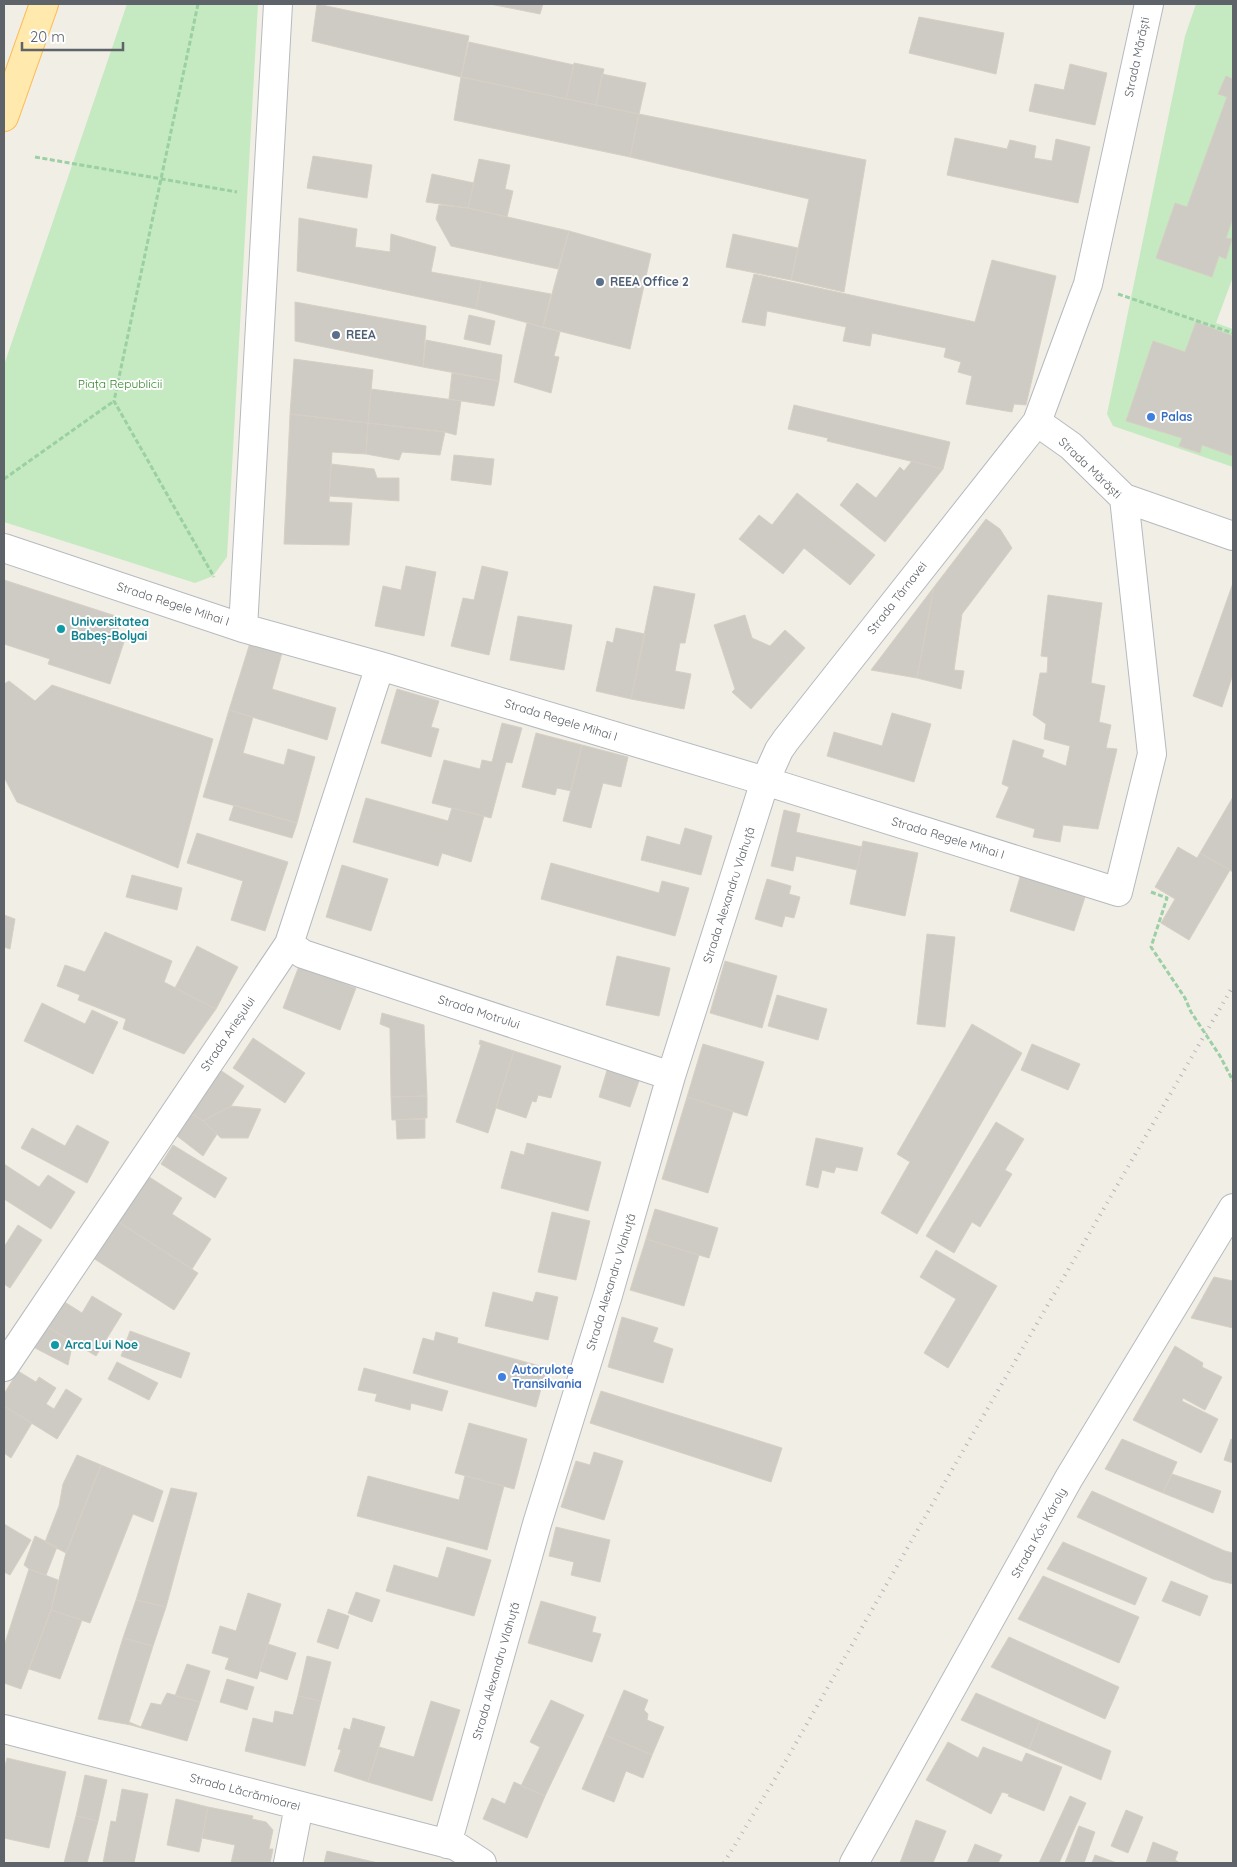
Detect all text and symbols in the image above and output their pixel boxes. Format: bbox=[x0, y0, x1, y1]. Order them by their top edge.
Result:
street label: Strada Mărăști bbox=[1121, 15, 1152, 98]
scale bar bbox=[22, 20, 124, 52]
text: 20 m bbox=[30, 27, 65, 46]
place label: REEA Office 2 bbox=[610, 274, 689, 289]
marker: REEA Office 2 bbox=[594, 276, 606, 288]
place label: REEA bbox=[346, 327, 376, 342]
marker: REEA bbox=[330, 329, 342, 341]
park label: Piața Republicii bbox=[78, 376, 162, 391]
place label: Palas bbox=[1161, 409, 1192, 424]
marker: Palas bbox=[1145, 411, 1157, 423]
street label: Strada Mărăști bbox=[1056, 434, 1125, 501]
street label: Strada Târnavei bbox=[864, 558, 930, 637]
street label: Strada Regele Mihai I bbox=[115, 578, 231, 629]
place label: Universitatea Babeș-Bolyai bbox=[71, 614, 149, 644]
marker: Universitatea Babeș-Bolyai bbox=[55, 623, 67, 635]
street label: Strada Regele Mihai I bbox=[503, 695, 619, 744]
street label: Strada Regele Mihai I bbox=[890, 813, 1006, 862]
street label: Strada Alexandru Vlahuță bbox=[699, 825, 758, 965]
street label: Strada Motrului bbox=[436, 991, 522, 1032]
street label: Strada Arieșului bbox=[197, 994, 258, 1074]
street label: Strada Alexandru Vlahuță bbox=[583, 1212, 639, 1352]
place label: Arca Lui Noe bbox=[65, 1337, 138, 1352]
marker: Arca Lui Noe bbox=[49, 1339, 61, 1351]
place label: Autorulote Transilvania bbox=[512, 1362, 582, 1391]
marker: Autorulote Transilvania bbox=[496, 1371, 508, 1383]
street label: Strada Kós Károly bbox=[1008, 1485, 1070, 1581]
street label: Strada Alexandru Vlahuță bbox=[469, 1600, 522, 1741]
street label: Strada Lăcrămioarei bbox=[188, 1770, 302, 1813]

